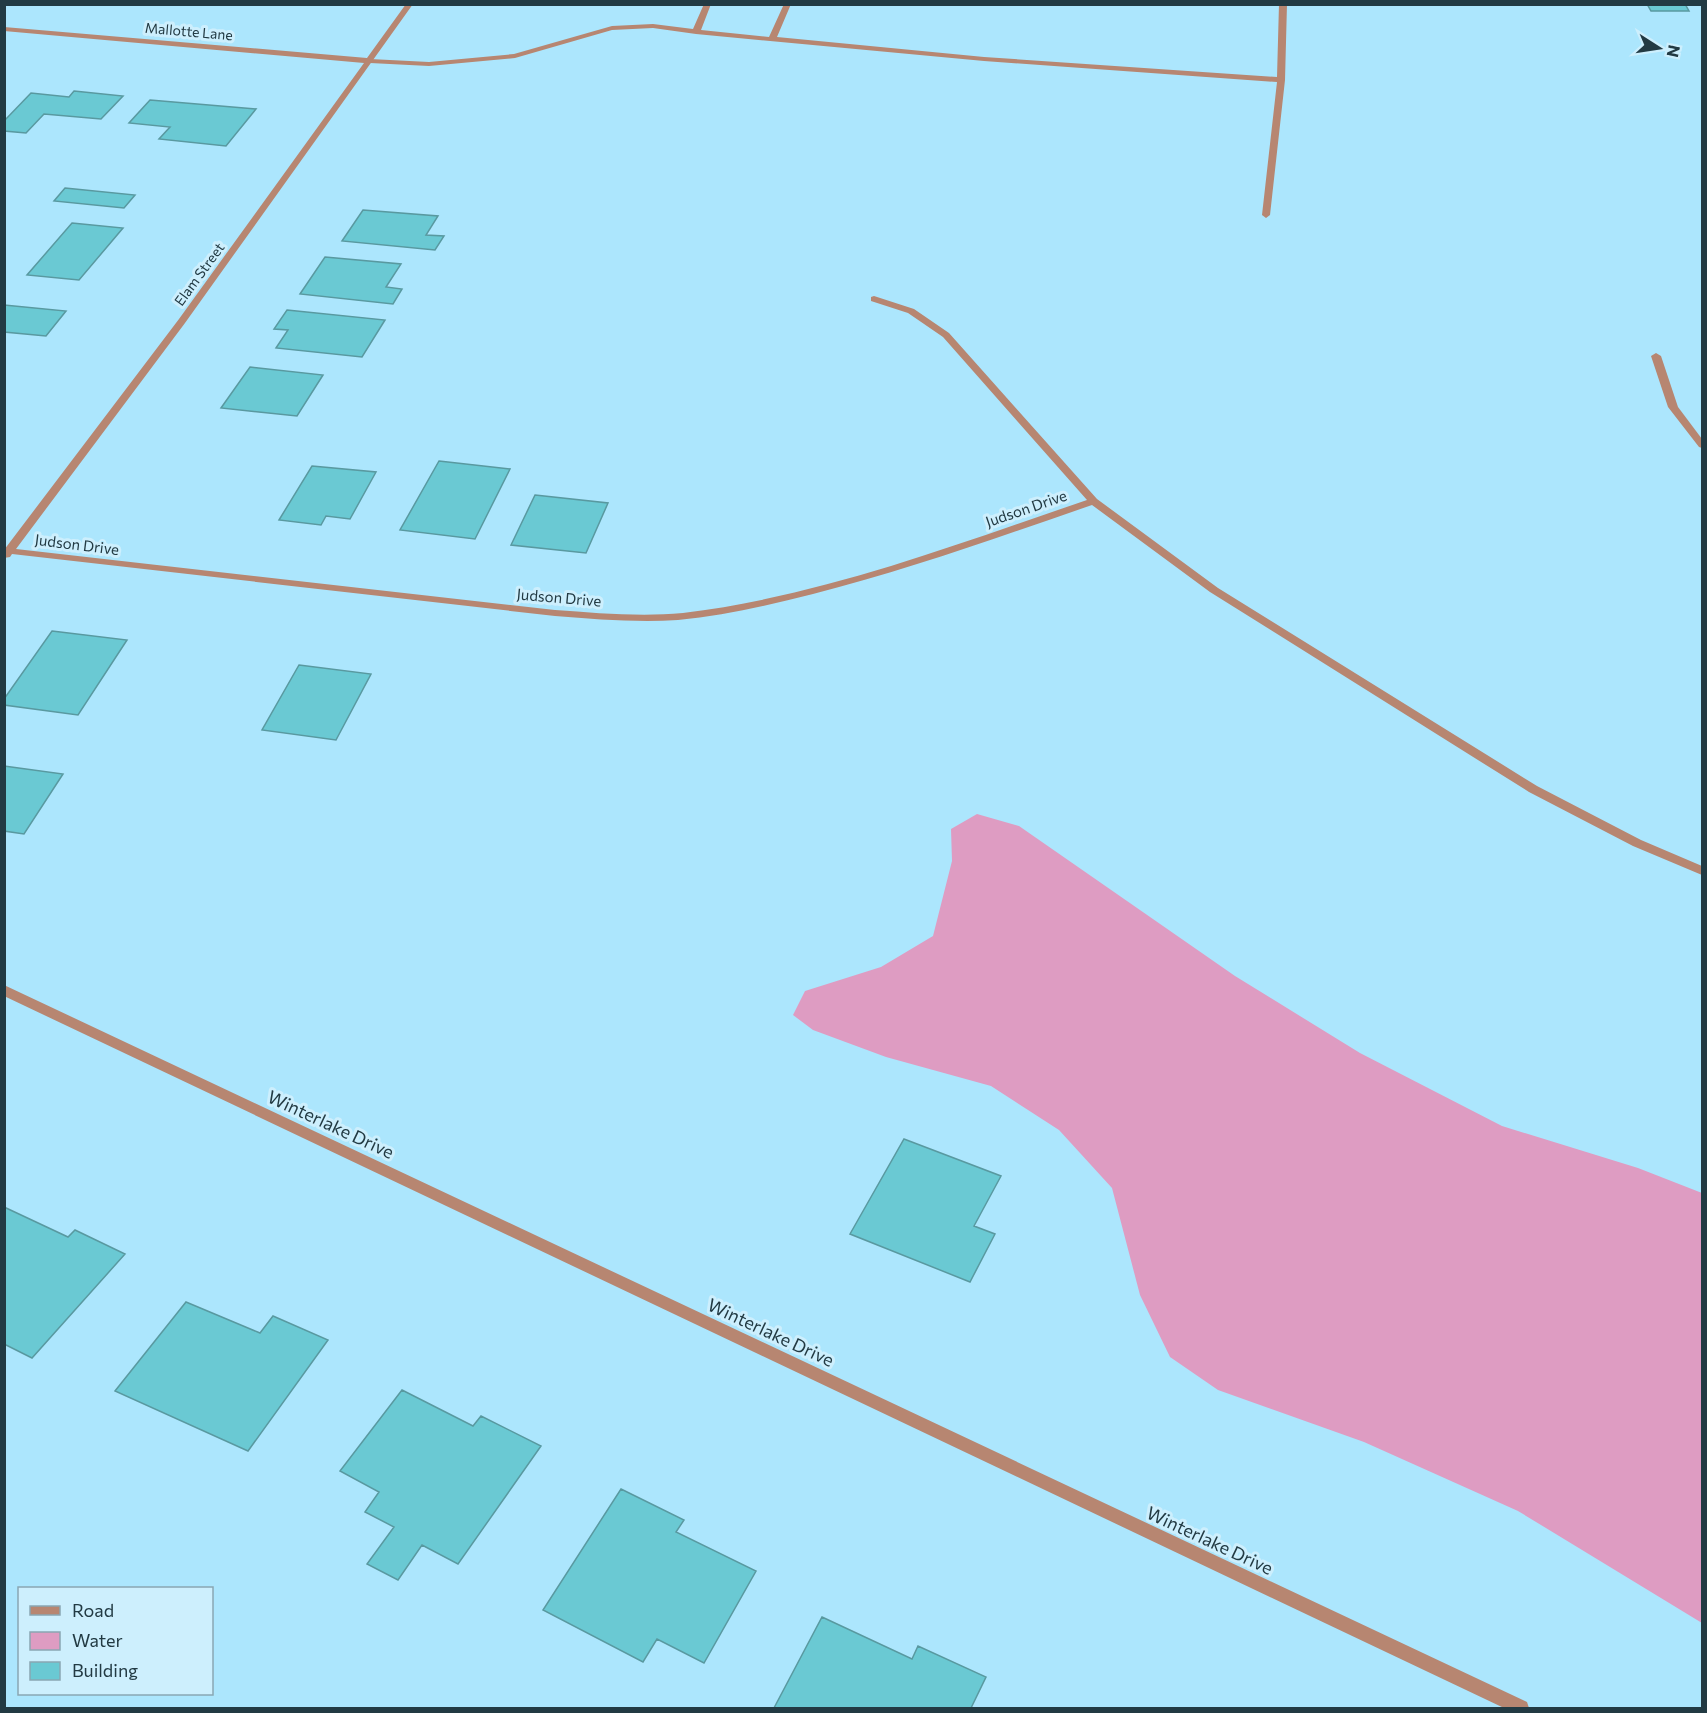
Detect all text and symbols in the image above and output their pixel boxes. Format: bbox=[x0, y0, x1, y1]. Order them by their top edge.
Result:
north arrow bbox=[1629, 18, 1689, 78]
street label: Mallotte Lane bbox=[144, 19, 234, 43]
text: N bbox=[1664, 43, 1685, 59]
street label: Elam Street bbox=[170, 239, 228, 309]
street label: Judson Drive bbox=[983, 486, 1069, 530]
street label: Judson Drive bbox=[34, 530, 120, 558]
street label: Judson Drive bbox=[516, 584, 602, 610]
street label: Winterlake Drive bbox=[264, 1085, 398, 1163]
street label: Winterlake Drive bbox=[704, 1293, 838, 1371]
street label: Winterlake Drive bbox=[1143, 1501, 1277, 1579]
legend bbox=[18, 1587, 213, 1695]
text: Road bbox=[72, 1599, 114, 1621]
text: Water bbox=[72, 1629, 123, 1651]
text: Building bbox=[72, 1659, 138, 1681]

